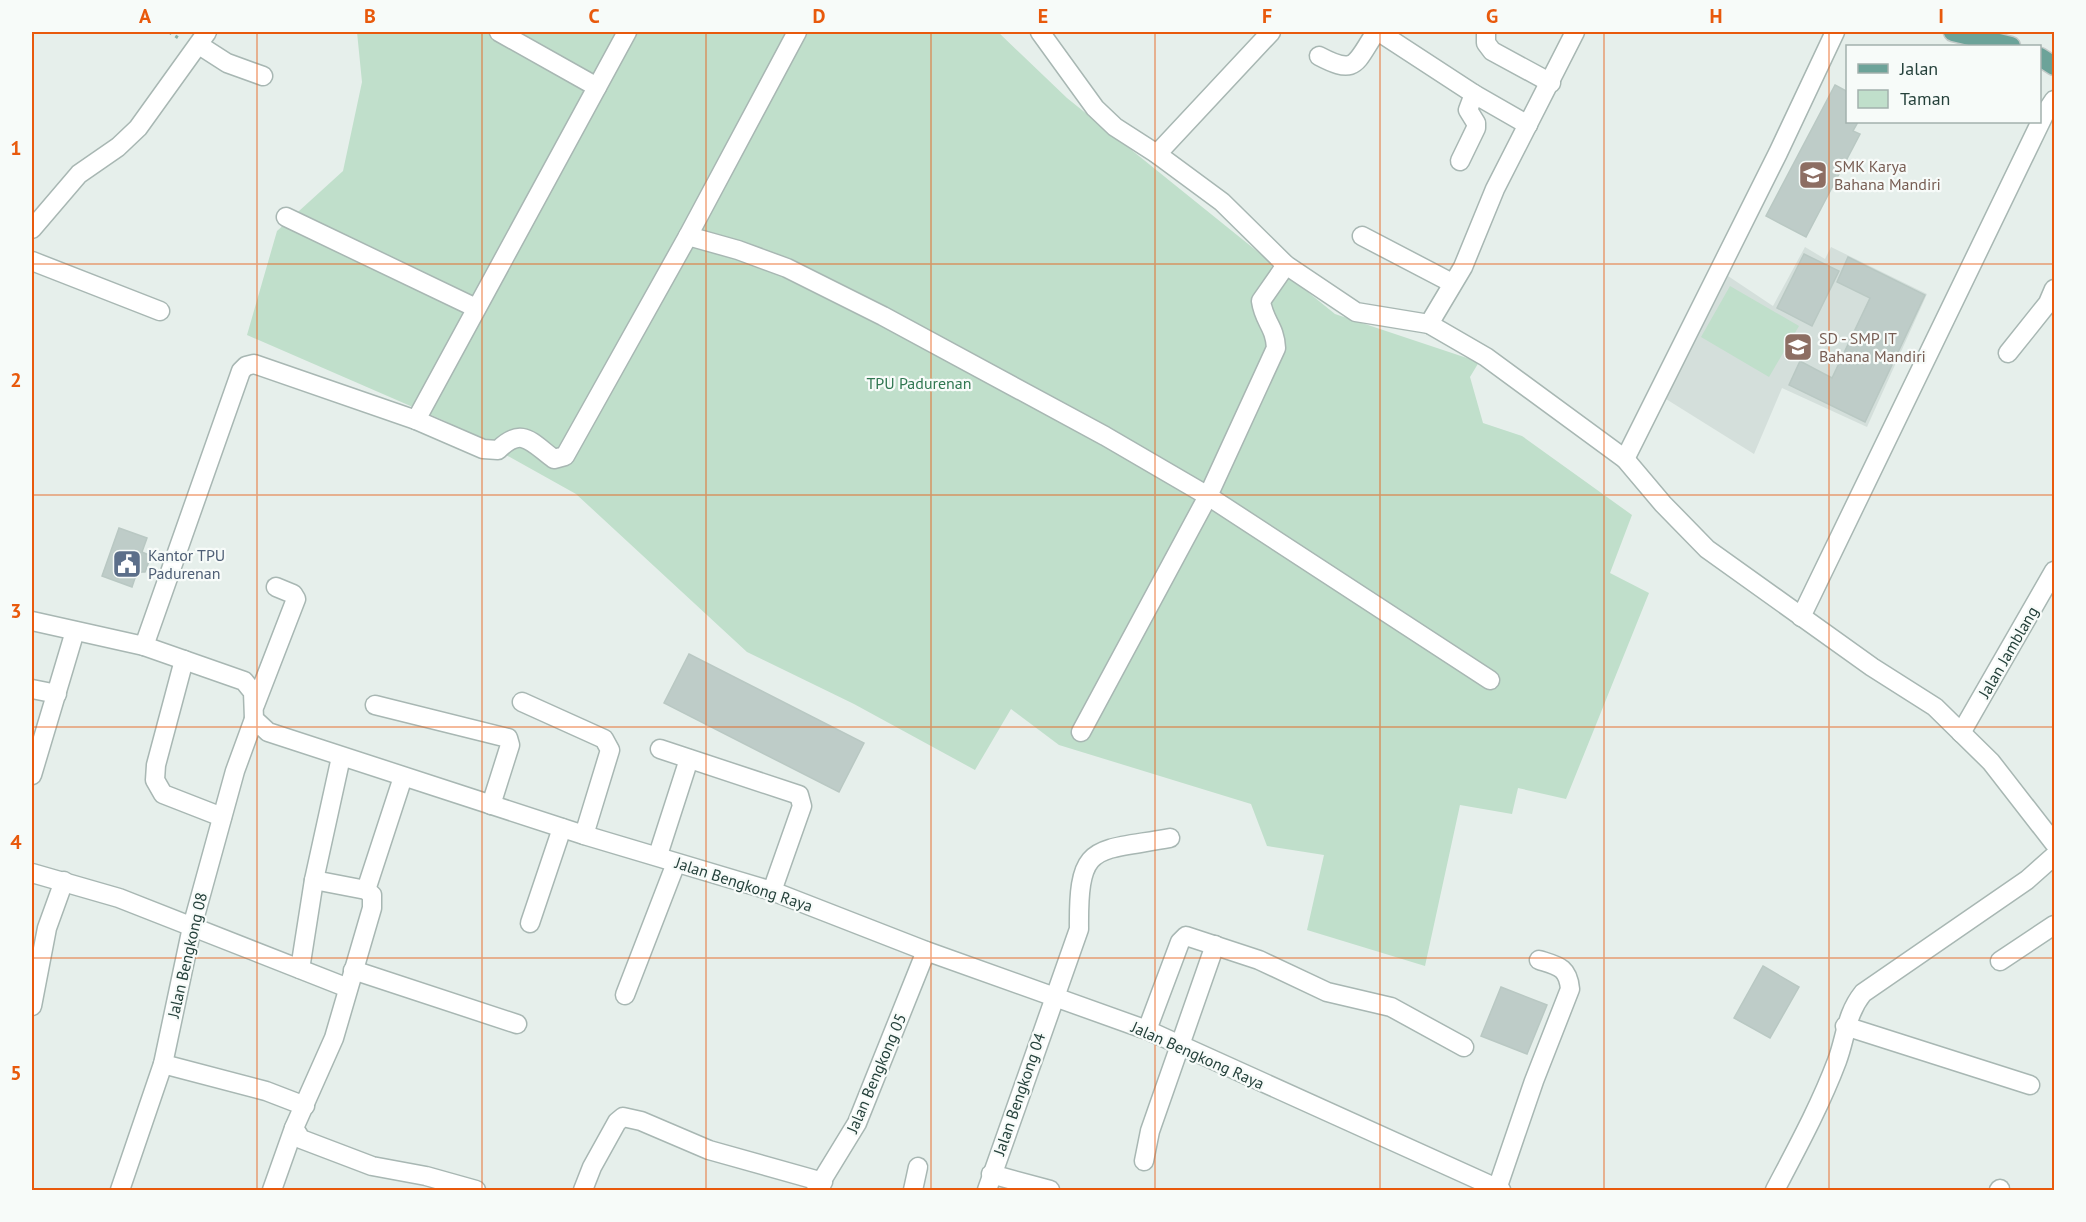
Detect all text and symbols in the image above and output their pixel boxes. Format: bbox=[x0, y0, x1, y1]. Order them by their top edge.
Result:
text: A bbox=[139, 3, 152, 29]
text: B bbox=[364, 3, 376, 29]
text: C bbox=[588, 3, 600, 29]
text: D bbox=[813, 3, 826, 29]
text: E bbox=[1038, 3, 1048, 29]
text: F bbox=[1262, 3, 1272, 29]
text: G bbox=[1486, 3, 1498, 29]
text: H bbox=[1709, 3, 1723, 29]
text: I bbox=[1938, 3, 1944, 29]
legend bbox=[1846, 45, 2041, 123]
text: Jalan bbox=[1899, 57, 1938, 80]
text: Taman bbox=[1900, 87, 1950, 110]
text: 1 bbox=[10, 135, 22, 161]
place label: SMK Karya Bahana Mandiri bbox=[1834, 156, 1941, 194]
school or university icon: SMK Karya Bahana Mandiri bbox=[1797, 159, 1829, 191]
place label: SD - SMP IT Bahana Mandiri bbox=[1819, 328, 1926, 366]
school or university icon: SD - SMP IT Bahana Mandiri bbox=[1782, 331, 1814, 363]
text: 2 bbox=[10, 367, 22, 393]
park label: TPU Padurenan bbox=[866, 373, 972, 393]
place label: Kantor TPU Padurenan bbox=[148, 545, 225, 583]
public building icon: Kantor TPU Padurenan bbox=[111, 548, 143, 580]
text: 3 bbox=[10, 598, 22, 624]
street label: Jalan Jamblang bbox=[1973, 603, 2042, 702]
text: 4 bbox=[10, 829, 22, 855]
street label: Jalan Bengkong Raya bbox=[672, 852, 815, 916]
street label: Jalan Bengkong 08 bbox=[163, 890, 211, 1021]
street label: Jalan Bengkong 05 bbox=[841, 1010, 910, 1137]
street label: Jalan Bengkong Raya bbox=[1128, 1016, 1268, 1093]
street label: Jalan Bengkong 04 bbox=[988, 1030, 1049, 1159]
text: 5 bbox=[10, 1060, 22, 1086]

